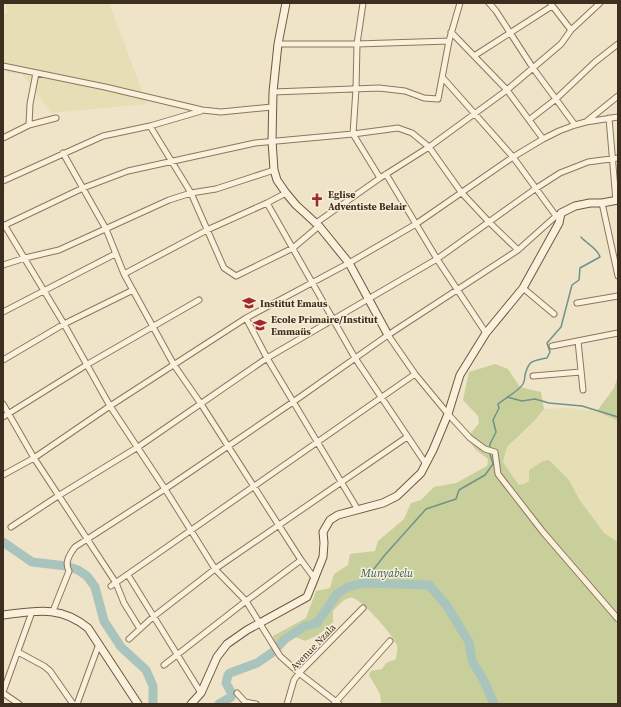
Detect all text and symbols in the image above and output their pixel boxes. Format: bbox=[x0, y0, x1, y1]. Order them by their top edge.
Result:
place label: Eglise Adventiste Belair bbox=[328, 188, 407, 213]
church icon: Eglise Adventiste Belair bbox=[309, 192, 325, 208]
school or university icon: Institut Emaus bbox=[241, 295, 257, 311]
place label: Institut Emaus bbox=[260, 297, 328, 310]
place label: Ecole Primaire/Institut Emmaüs bbox=[271, 313, 378, 338]
school or university icon: Ecole Primaire/Institut Emmaüs bbox=[252, 317, 268, 333]
water label: Munyabelu bbox=[360, 566, 414, 581]
street label: Avenue Nzala bbox=[288, 620, 339, 673]

